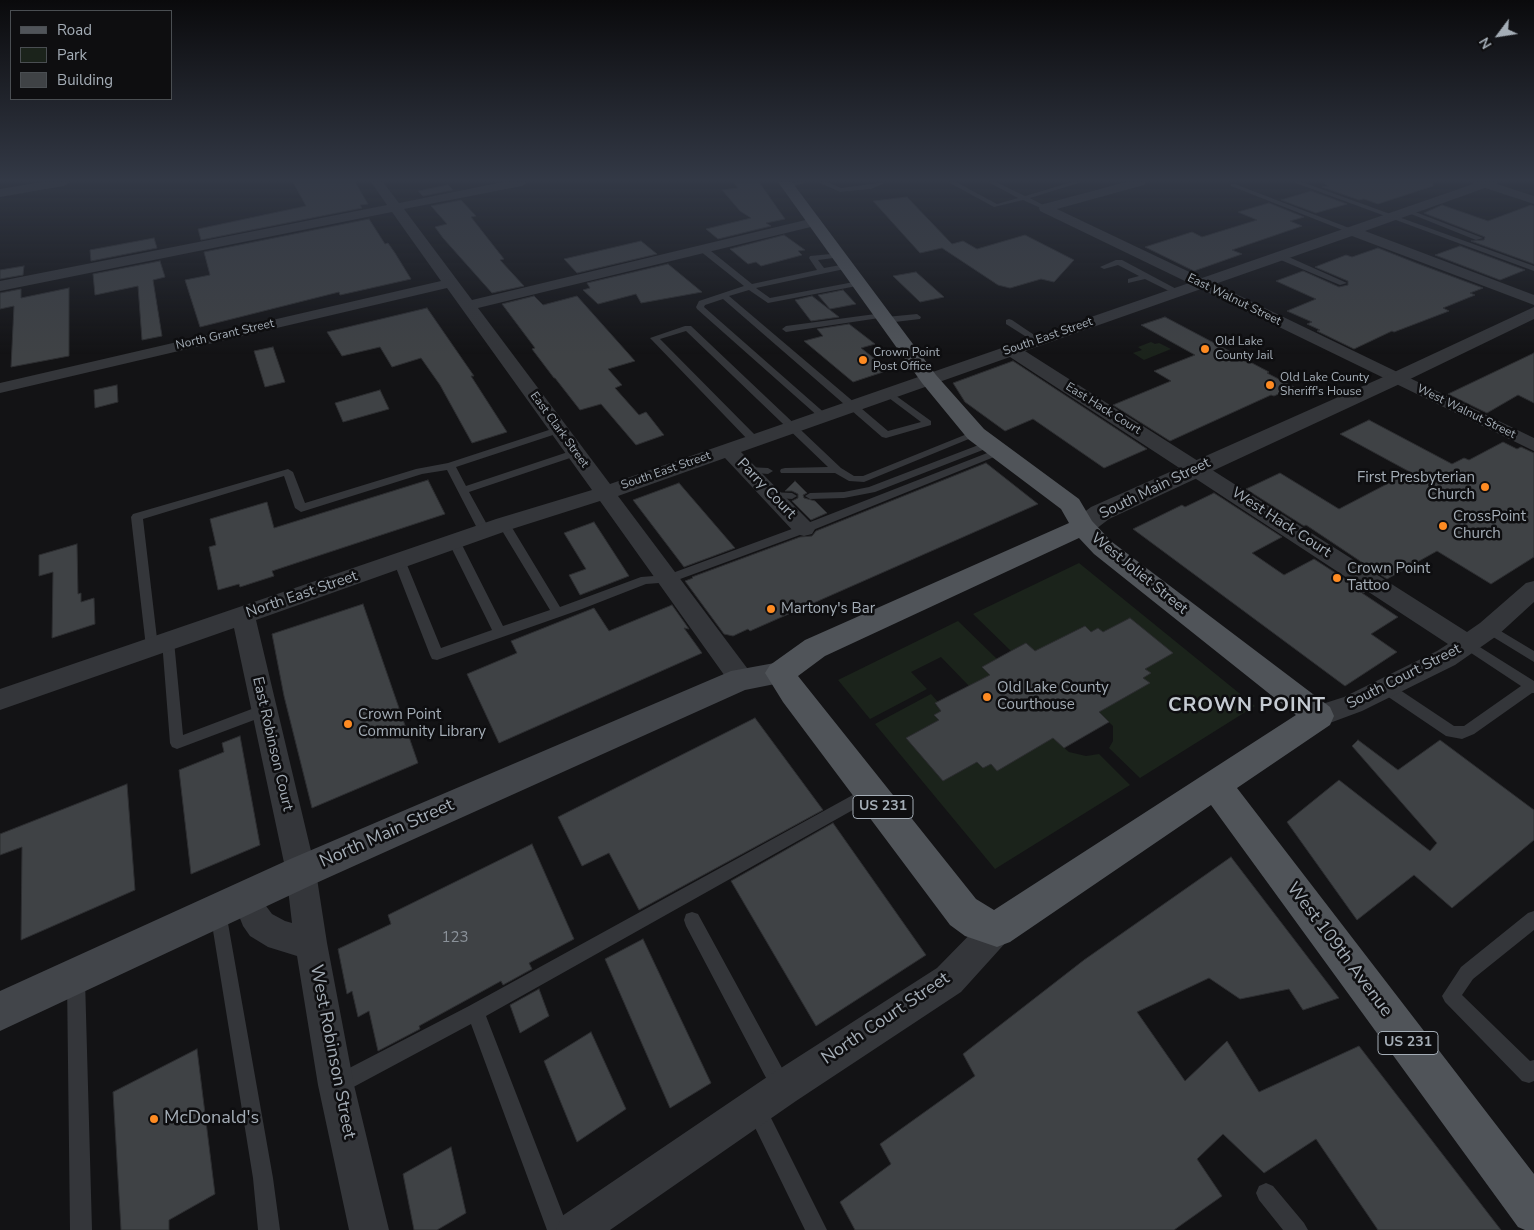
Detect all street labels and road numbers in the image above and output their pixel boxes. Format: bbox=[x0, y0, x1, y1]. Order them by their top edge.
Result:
street label: East Walnut Street bbox=[1185, 271, 1283, 329]
street label: South East Street bbox=[1001, 315, 1095, 359]
street label: North Grant Street bbox=[174, 317, 276, 353]
street label: East Hack Court bbox=[1063, 380, 1143, 438]
street label: West Walnut Street bbox=[1414, 382, 1518, 442]
street label: East Clark Street bbox=[527, 389, 591, 471]
street label: South East Street bbox=[619, 449, 713, 493]
street label: South Main Street bbox=[1097, 454, 1213, 524]
street label: Parry Court bbox=[733, 455, 799, 523]
street label: West Hack Court bbox=[1228, 484, 1334, 562]
street label: West Joliet Street bbox=[1087, 530, 1191, 618]
street label: North East Street bbox=[244, 568, 360, 622]
street label: South Court Street bbox=[1344, 640, 1464, 714]
street label: East Robinson Court bbox=[248, 675, 296, 813]
street label: North Main Street bbox=[317, 795, 457, 873]
road number: US 231 bbox=[853, 796, 913, 819]
street label: West 109th Avenue bbox=[1281, 879, 1397, 1021]
street label: West Robinson Street bbox=[304, 963, 360, 1141]
street label: North Court Street bbox=[818, 968, 954, 1070]
road number: US 231 bbox=[1378, 1032, 1438, 1054]

